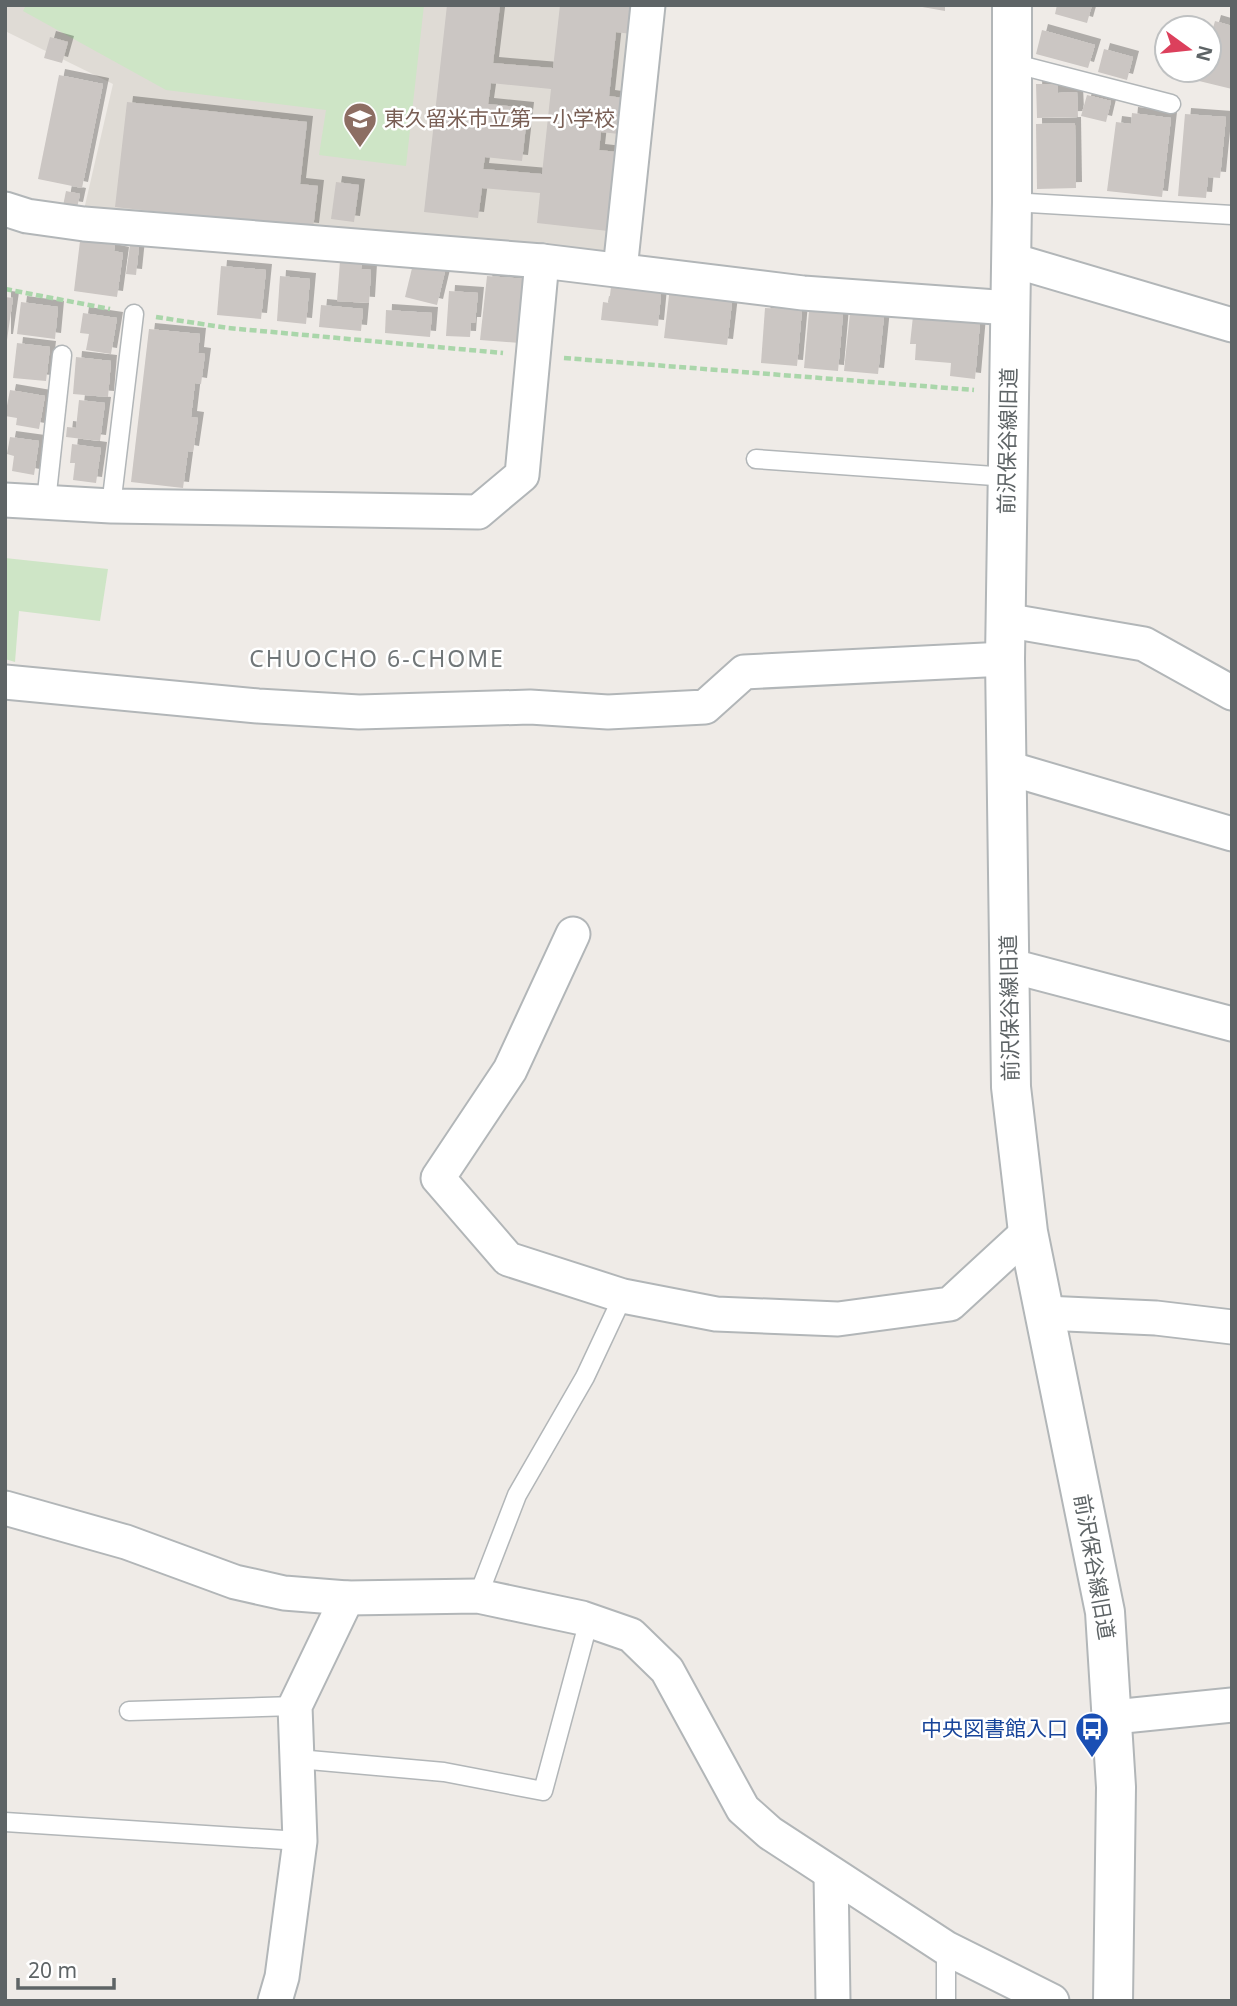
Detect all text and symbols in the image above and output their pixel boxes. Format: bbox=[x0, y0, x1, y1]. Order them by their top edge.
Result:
north arrow bbox=[1153, 14, 1223, 84]
text: N bbox=[1190, 43, 1219, 64]
school or university icon: 東久留米市立第一小学校 bbox=[341, 100, 379, 149]
place label: 東久留米市立第一小学校 bbox=[384, 104, 615, 132]
street label: 前沢保谷線旧道 bbox=[992, 367, 1022, 515]
district label: CHUOCHO 6-CHOME bbox=[249, 642, 505, 674]
street label: 前沢保谷線旧道 bbox=[994, 934, 1024, 1082]
street label: 前沢保谷線旧道 bbox=[1068, 1492, 1122, 1642]
bus stop icon: 中央図書館入口 bbox=[1073, 1710, 1111, 1759]
place label: 中央図書館入口 bbox=[921, 1714, 1068, 1742]
scale bar bbox=[18, 1946, 114, 1990]
text: 20 m bbox=[28, 1956, 77, 1984]

